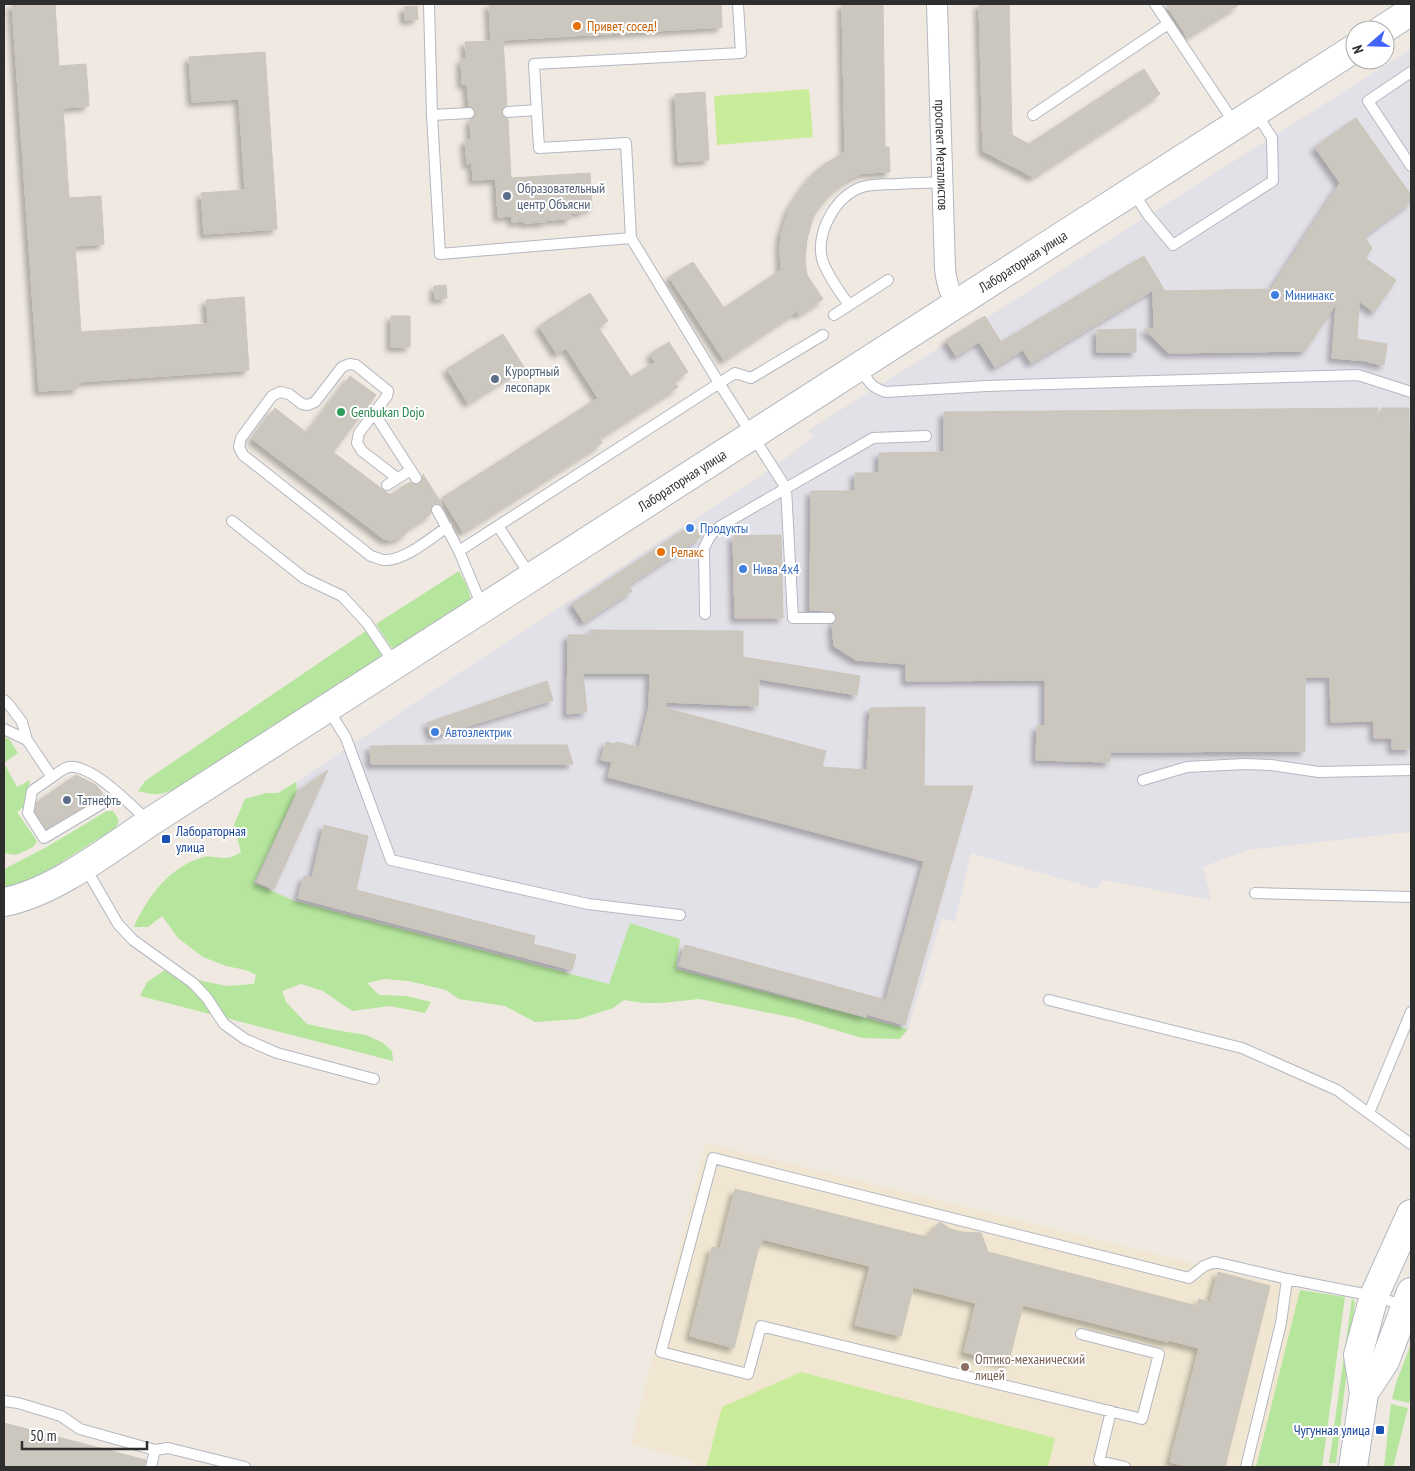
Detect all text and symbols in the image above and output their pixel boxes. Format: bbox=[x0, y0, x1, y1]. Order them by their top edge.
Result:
place label: Привет, сосед! bbox=[587, 17, 657, 35]
marker: Привет, сосед! bbox=[571, 20, 583, 32]
north arrow bbox=[1345, 20, 1395, 70]
text: N bbox=[1348, 43, 1368, 56]
street label: проспект Металлистов bbox=[931, 99, 952, 211]
place label: Образовательный центр Объясни bbox=[517, 179, 605, 213]
marker: Образовательный центр Объясни bbox=[501, 190, 513, 202]
street label: Лабораторная улица bbox=[974, 226, 1071, 297]
place label: Мининакс bbox=[1285, 286, 1334, 304]
marker: Мининакс bbox=[1269, 289, 1281, 301]
place label: Курортный лесопарк bbox=[504, 362, 559, 396]
marker: Курортный лесопарк bbox=[489, 373, 501, 385]
place label: Genbukan Dojo bbox=[351, 403, 425, 421]
marker: Genbukan Dojo bbox=[335, 406, 347, 418]
street label: Лабораторная улица bbox=[634, 445, 730, 516]
place label: Продукты bbox=[700, 519, 748, 537]
marker: Продукты bbox=[684, 522, 696, 534]
place label: Релакс bbox=[671, 543, 704, 561]
marker: Релакс bbox=[655, 546, 667, 558]
place label: Нива 4х4 bbox=[753, 560, 800, 578]
marker: Нива 4х4 bbox=[737, 563, 749, 575]
place label: Автоэлектрик bbox=[445, 723, 512, 741]
marker: Автоэлектрик bbox=[429, 726, 441, 738]
place label: Татнефть bbox=[77, 791, 121, 809]
marker: Татнефть bbox=[61, 794, 73, 806]
place label: Лабораторная улица bbox=[175, 822, 246, 856]
marker: Лабораторная улица bbox=[160, 833, 172, 845]
place label: Оптико-механический лицей bbox=[974, 1350, 1085, 1384]
marker: Оптико-механический лицей bbox=[959, 1361, 971, 1373]
scale bar bbox=[22, 1418, 148, 1450]
place label: Чугунная улица bbox=[1294, 1421, 1370, 1439]
marker: Чугунная улица bbox=[1374, 1424, 1386, 1436]
text: 50 m bbox=[30, 1426, 56, 1445]

